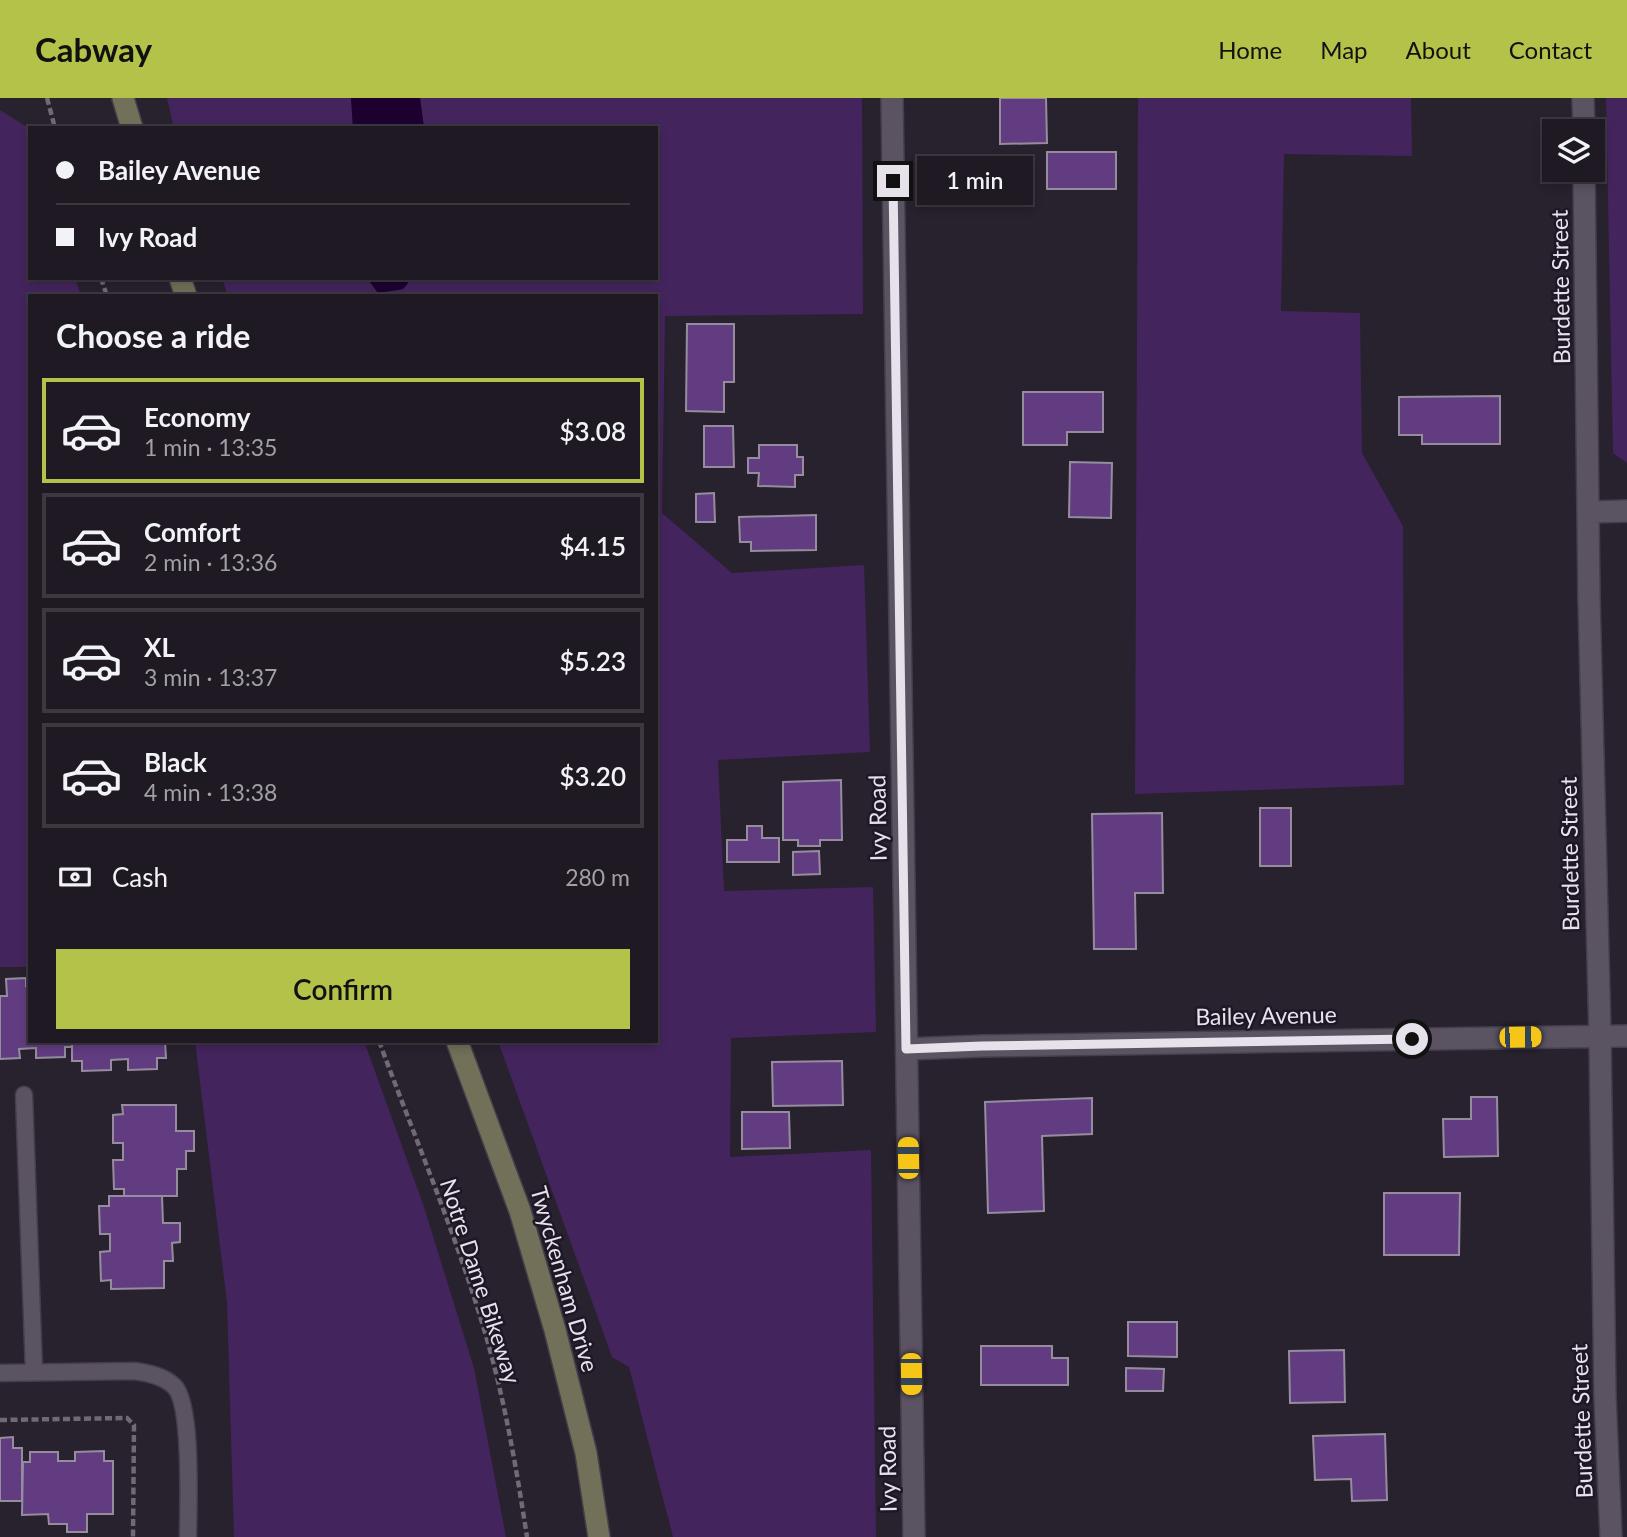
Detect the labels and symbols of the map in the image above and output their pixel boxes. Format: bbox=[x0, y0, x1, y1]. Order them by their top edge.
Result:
callout: 1 min bbox=[917, 156, 1033, 206]
route end bbox=[877, 165, 909, 197]
street label: Burdette Street bbox=[1545, 209, 1575, 365]
street label: Ivy Road bbox=[862, 775, 892, 861]
street label: Burdette Street bbox=[1554, 776, 1584, 932]
street label: Bailey Avenue bbox=[1195, 1000, 1337, 1030]
route start bbox=[1396, 1023, 1428, 1055]
car bbox=[1499, 1026, 1542, 1048]
car bbox=[898, 1137, 919, 1179]
street label: Notre Dame Bikeway bbox=[435, 1175, 527, 1387]
street label: Twyckenham Drive bbox=[525, 1183, 605, 1375]
street label: Burdette Street bbox=[1564, 1343, 1598, 1499]
car bbox=[901, 1353, 922, 1395]
street label: Ivy Road bbox=[872, 1426, 902, 1512]

